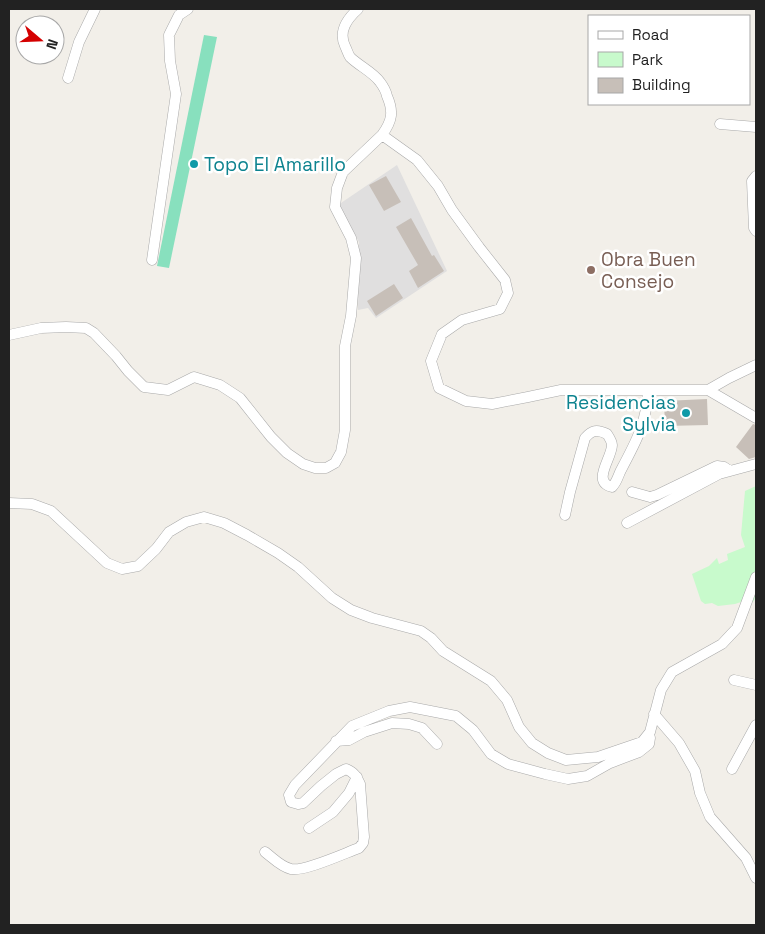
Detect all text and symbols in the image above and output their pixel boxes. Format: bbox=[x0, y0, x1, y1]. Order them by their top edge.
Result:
north arrow bbox=[15, 15, 65, 65]
legend bbox=[588, 15, 750, 105]
text: Road bbox=[632, 25, 669, 44]
text: N bbox=[42, 37, 62, 52]
text: Park bbox=[632, 50, 663, 69]
text: Building bbox=[632, 75, 691, 94]
place label: Topo El Amarillo bbox=[204, 152, 346, 177]
marker: Topo El Amarillo bbox=[188, 158, 200, 170]
place label: Obra Buen Consejo bbox=[601, 247, 696, 294]
marker: Obra Buen Consejo bbox=[585, 264, 597, 276]
place label: Residencias Sylvia bbox=[566, 390, 676, 437]
marker: Residencias Sylvia bbox=[680, 407, 692, 419]

